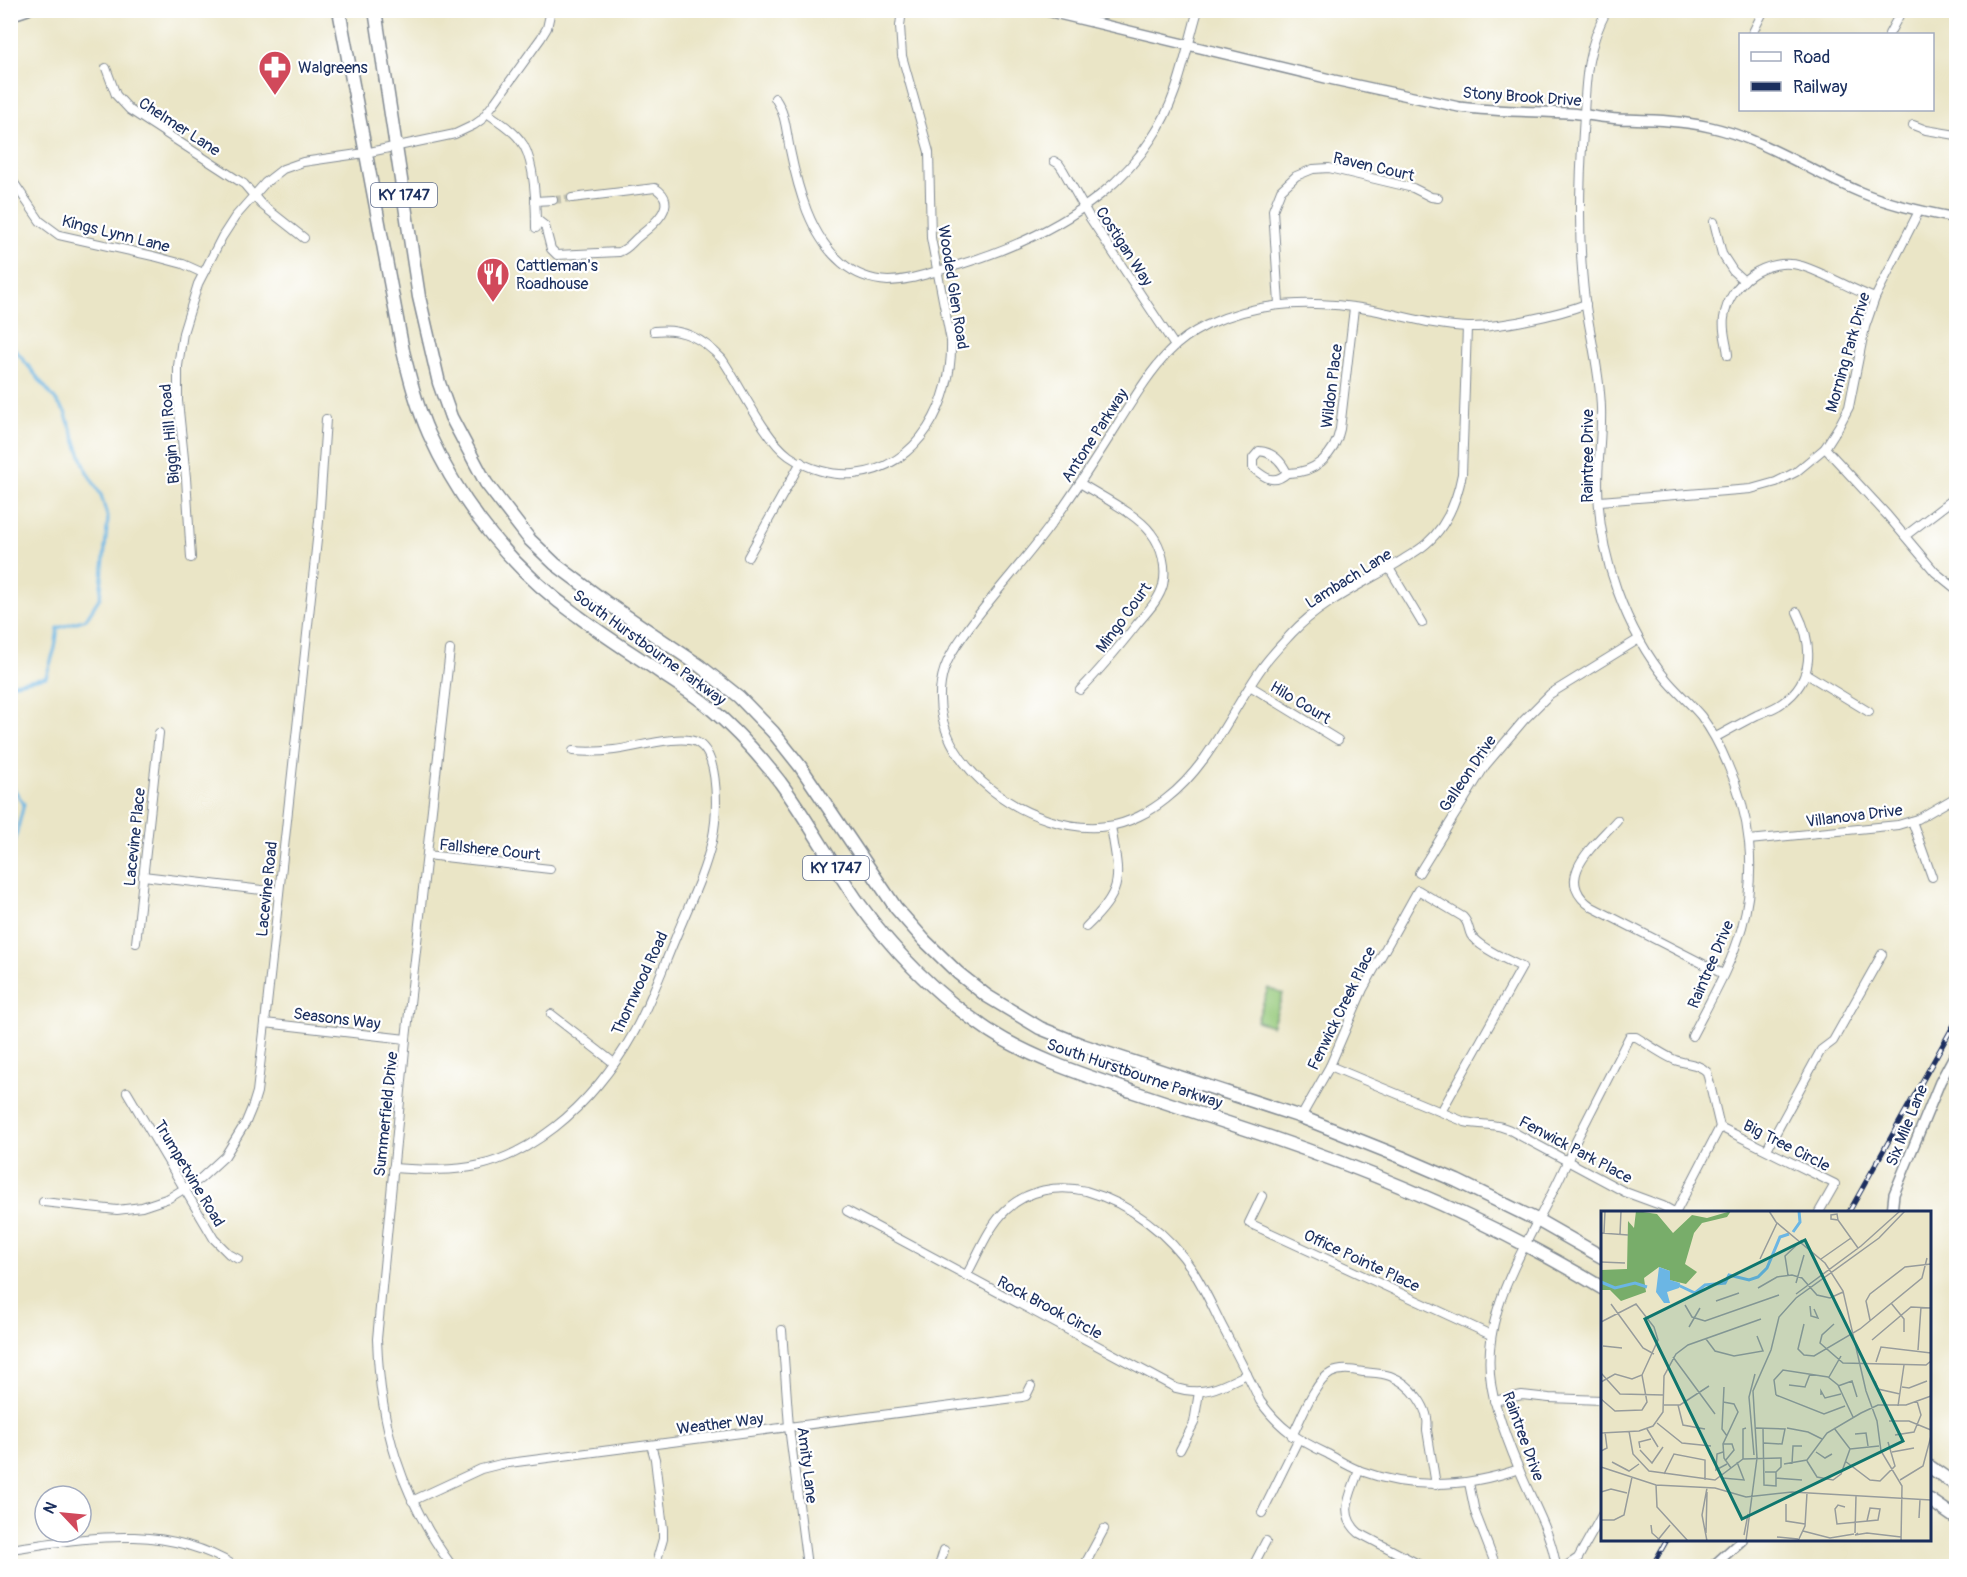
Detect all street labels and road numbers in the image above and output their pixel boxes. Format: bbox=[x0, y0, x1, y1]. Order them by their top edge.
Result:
street label: Stony Brook Drive bbox=[1462, 83, 1582, 111]
street label: Chelmer Lane bbox=[135, 93, 224, 161]
street label: Raven Court bbox=[1331, 148, 1417, 186]
road number: KY 1747 bbox=[371, 183, 437, 207]
street label: Costigan Way bbox=[1091, 203, 1157, 290]
street label: Kings Lynn Lane bbox=[60, 211, 172, 257]
street label: Wooded Glen Road bbox=[933, 224, 973, 351]
street label: Morning Park Drive bbox=[1821, 290, 1875, 415]
street label: Wildon Place bbox=[1317, 343, 1347, 429]
street label: Biggin Hill Road bbox=[156, 383, 184, 485]
street label: Antone Parkway bbox=[1057, 385, 1133, 486]
street label: Raintree Drive bbox=[1578, 409, 1598, 503]
street label: Lambach Lane bbox=[1302, 544, 1395, 613]
street label: Mingo Court bbox=[1092, 578, 1156, 657]
street label: South Hurstbourne Parkway bbox=[569, 585, 730, 710]
street label: Hilo Court bbox=[1266, 677, 1335, 729]
street label: Galleon Drive bbox=[1435, 731, 1501, 816]
street label: Lacevine Place bbox=[120, 787, 150, 887]
street label: Villanova Drive bbox=[1805, 800, 1904, 832]
street label: Fallshere Court bbox=[438, 835, 542, 865]
street label: Lacevine Road bbox=[252, 840, 282, 938]
road number: KY 1747 bbox=[803, 856, 869, 880]
street label: Raintree Drive bbox=[1683, 917, 1738, 1011]
street label: Thornwood Road bbox=[607, 928, 673, 1038]
street label: Fenwick Creek Place bbox=[1303, 943, 1381, 1073]
street label: Seasons Way bbox=[292, 1004, 382, 1034]
street label: South Hurstbourne Parkway bbox=[1044, 1034, 1225, 1114]
street label: Summerfield Drive bbox=[369, 1051, 403, 1178]
street label: Six Mile Lane bbox=[1882, 1082, 1932, 1169]
street label: Fenwick Park Place bbox=[1516, 1112, 1636, 1188]
street label: Big Tree Circle bbox=[1740, 1115, 1833, 1176]
street label: Trumpetvine Road bbox=[149, 1116, 229, 1231]
street label: Office Pointe Place bbox=[1300, 1225, 1423, 1297]
street label: Rock Brook Circle bbox=[994, 1272, 1106, 1344]
street label: Raintree Drive bbox=[1498, 1389, 1548, 1484]
street label: Weather Way bbox=[675, 1409, 765, 1439]
street label: Amity Lane bbox=[792, 1426, 822, 1505]

